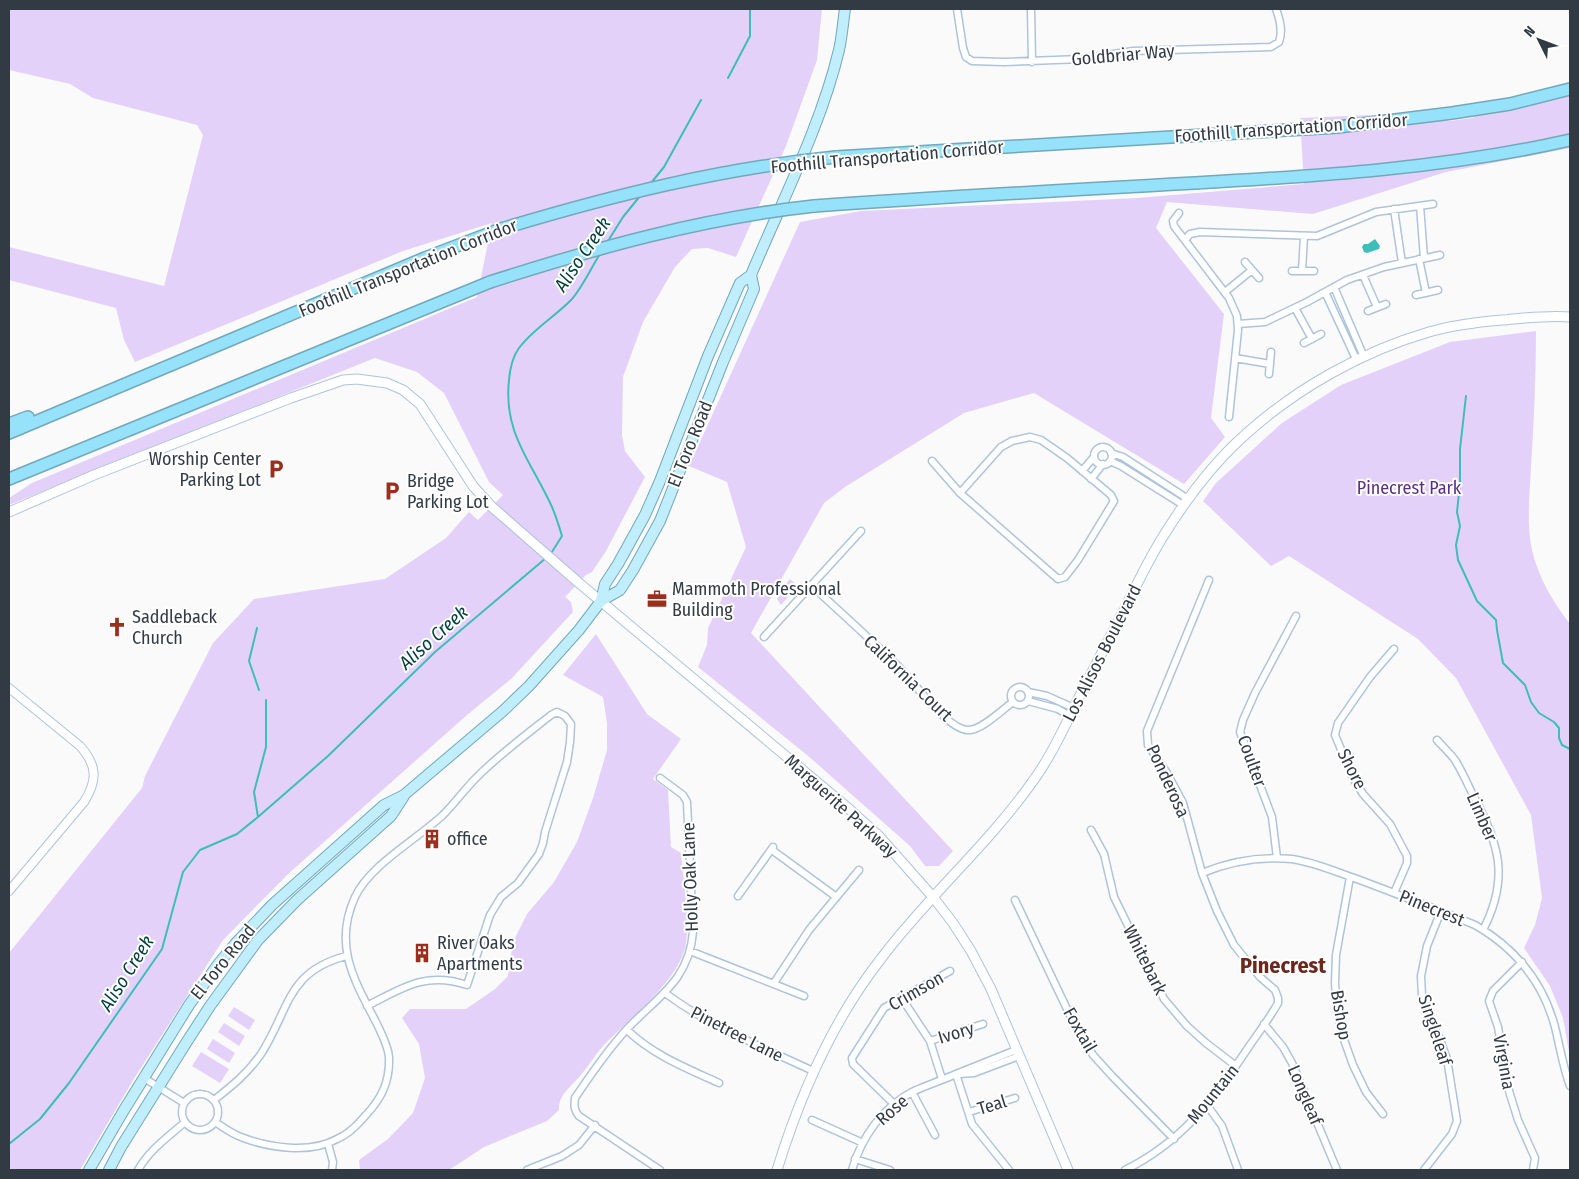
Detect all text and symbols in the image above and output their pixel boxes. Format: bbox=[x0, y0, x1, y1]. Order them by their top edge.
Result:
north arrow bbox=[1514, 15, 1564, 65]
text: N bbox=[1521, 23, 1539, 40]
street label: Goldbriar Way bbox=[1071, 40, 1175, 70]
street label: Foothill Transportation Corridor bbox=[1174, 109, 1409, 147]
street label: Foothill Transportation Corridor bbox=[770, 136, 1005, 178]
water label: Aliso Creek bbox=[549, 213, 616, 297]
street label: Foothill Transportation Corridor bbox=[296, 214, 521, 322]
street label: El Toro Road bbox=[663, 398, 717, 490]
place label: Worship Center Parking Lot bbox=[149, 448, 262, 491]
parking icon: Worship Center Parking Lot bbox=[265, 458, 287, 480]
place label: Bridge Parking Lot bbox=[407, 470, 489, 513]
park label: Pinecrest Park bbox=[1357, 477, 1462, 499]
parking icon: Bridge Parking Lot bbox=[381, 480, 403, 502]
place label: Mammoth Professional Building bbox=[672, 578, 841, 621]
street label: Los Alisos Boulevard bbox=[1058, 581, 1146, 725]
office icon: Mammoth Professional Building bbox=[646, 588, 668, 610]
water label: Aliso Creek bbox=[393, 600, 473, 675]
place label: Saddleback Church bbox=[132, 606, 218, 649]
church icon: Saddleback Church bbox=[106, 616, 128, 638]
street label: California Court bbox=[859, 630, 957, 726]
street label: Coulter bbox=[1233, 732, 1272, 790]
street label: Ponderosa bbox=[1142, 741, 1195, 821]
street label: Shore bbox=[1333, 745, 1372, 793]
street label: Marguerite Parkway bbox=[780, 750, 902, 862]
street label: Limber bbox=[1462, 789, 1503, 845]
street label: Holly Oak Lane bbox=[677, 822, 703, 932]
building icon: office bbox=[421, 828, 443, 850]
place label: office bbox=[447, 828, 488, 850]
street label: Pinecrest bbox=[1396, 885, 1468, 931]
street label: El Toro Road bbox=[186, 920, 260, 1004]
street label: Whitebark bbox=[1118, 922, 1172, 999]
water label: Aliso Creek bbox=[94, 931, 159, 1016]
place label: River Oaks Apartments bbox=[437, 932, 523, 975]
building icon: River Oaks Apartments bbox=[411, 942, 433, 964]
district label: Pinecrest bbox=[1240, 952, 1326, 979]
street label: Crimson bbox=[884, 966, 948, 1016]
street label: Bishop bbox=[1326, 988, 1356, 1042]
street label: Singleleaf bbox=[1413, 992, 1457, 1069]
street label: Pinetree Lane bbox=[687, 1001, 787, 1067]
street label: Foxtail bbox=[1058, 1004, 1102, 1057]
street label: Ivory bbox=[935, 1017, 977, 1049]
street label: Virginia bbox=[1488, 1033, 1520, 1091]
street label: Mountain bbox=[1182, 1060, 1244, 1128]
street label: Longleaf bbox=[1283, 1062, 1328, 1130]
street label: Rose bbox=[871, 1090, 913, 1130]
street label: Teal bbox=[975, 1090, 1010, 1120]

